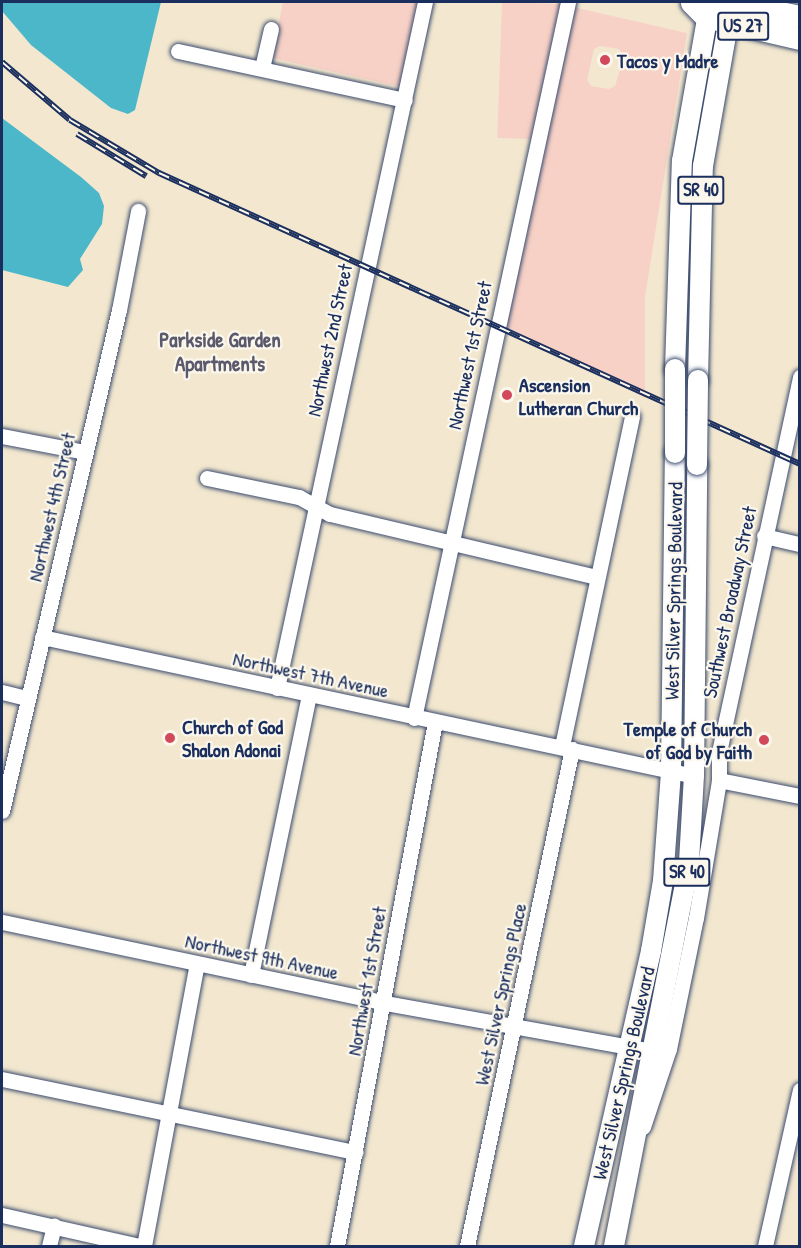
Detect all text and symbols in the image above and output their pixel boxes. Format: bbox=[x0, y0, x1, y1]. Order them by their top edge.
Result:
road number: US 27 bbox=[716, 11, 770, 41]
place label: Tacos y Madre bbox=[617, 48, 719, 72]
marker: Tacos y Madre bbox=[598, 53, 612, 67]
road number: SR 40 bbox=[677, 175, 725, 205]
street label: Northwest 2nd Street bbox=[301, 261, 357, 419]
street label: Northwest 1st Street bbox=[442, 279, 496, 431]
district label: Parkside Garden Apartments bbox=[159, 327, 281, 377]
place label: Ascension Lutheran Church bbox=[519, 372, 638, 419]
marker: Ascension Lutheran Church bbox=[500, 388, 514, 402]
street label: Northwest 4th Street bbox=[22, 430, 80, 584]
street label: West Silver Springs Boulevard bbox=[659, 482, 687, 700]
street label: Southwest Broadway Street bbox=[697, 504, 761, 700]
street label: Northwest 7th Avenue bbox=[231, 646, 391, 702]
place label: Church of God Shalon Adonai bbox=[182, 714, 283, 761]
place label: Temple of Church of God by Faith bbox=[624, 716, 752, 763]
marker: Church of God Shalon Adonai bbox=[163, 731, 177, 745]
marker: Temple of Church of God by Faith bbox=[757, 733, 771, 747]
road number: SR 40 bbox=[663, 857, 711, 887]
street label: West Silver Springs Place bbox=[469, 901, 531, 1087]
street label: Northwest 1st Street bbox=[341, 905, 391, 1057]
street label: Northwest 9th Avenue bbox=[183, 928, 341, 984]
street label: West Silver Springs Boulevard bbox=[587, 964, 659, 1182]

